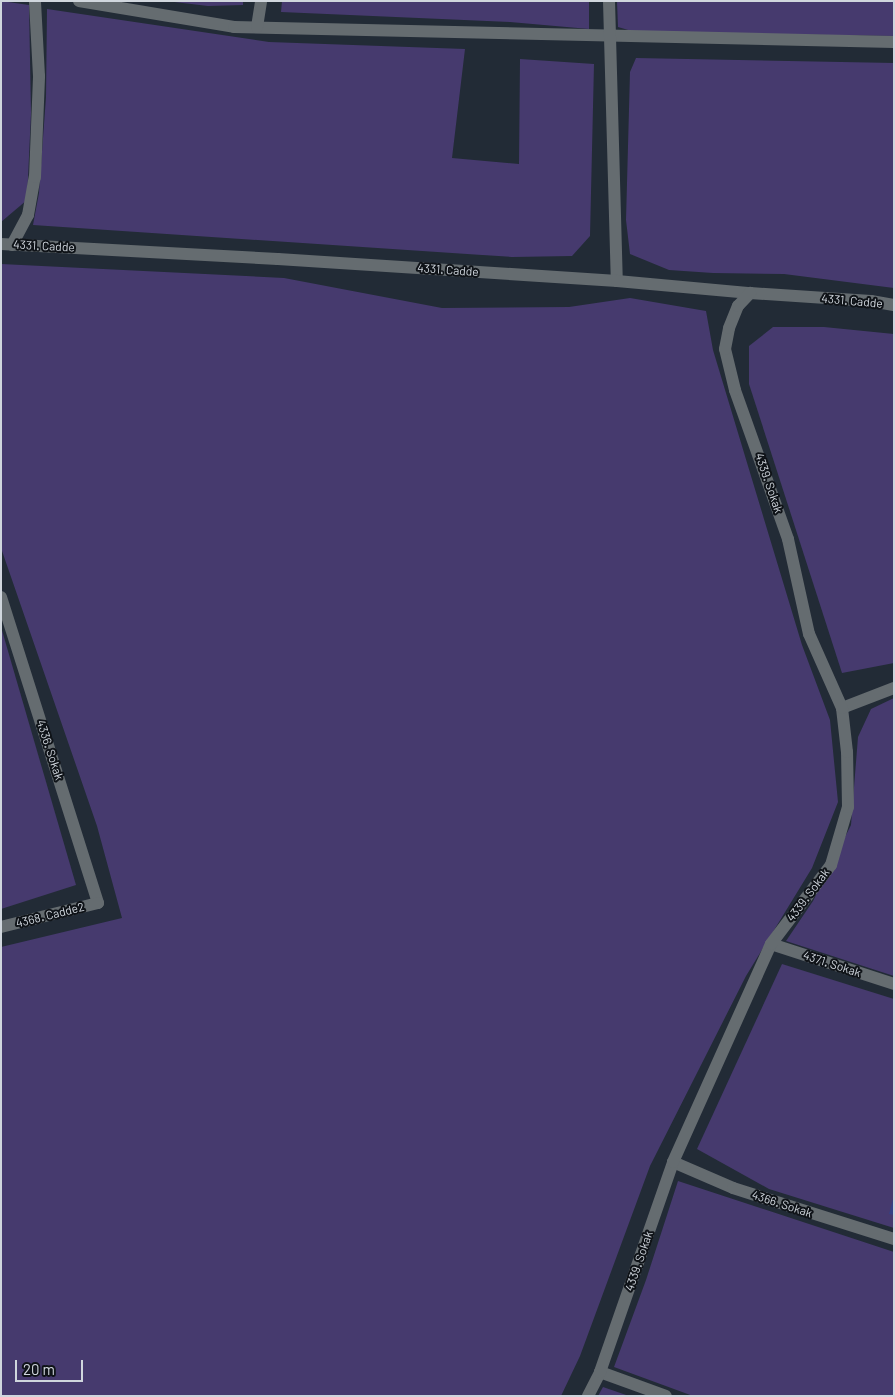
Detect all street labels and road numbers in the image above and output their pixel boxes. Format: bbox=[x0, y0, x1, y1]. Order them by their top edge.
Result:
street label: 4331. Cadde bbox=[13, 237, 75, 255]
street label: 4331. Cadde bbox=[417, 261, 479, 279]
street label: 4331. Cadde bbox=[821, 291, 883, 311]
street label: 4339. Sokak bbox=[752, 451, 786, 515]
street label: 4336. Sokak bbox=[33, 718, 67, 782]
street label: 4339. Sokak bbox=[783, 866, 833, 924]
street label: 4368. Cadde2 bbox=[14, 900, 86, 930]
street label: 4371. Sokak bbox=[801, 948, 863, 980]
street label: 4366. Sokak bbox=[750, 1187, 814, 1221]
street label: 4339. Sokak bbox=[622, 1229, 656, 1293]

